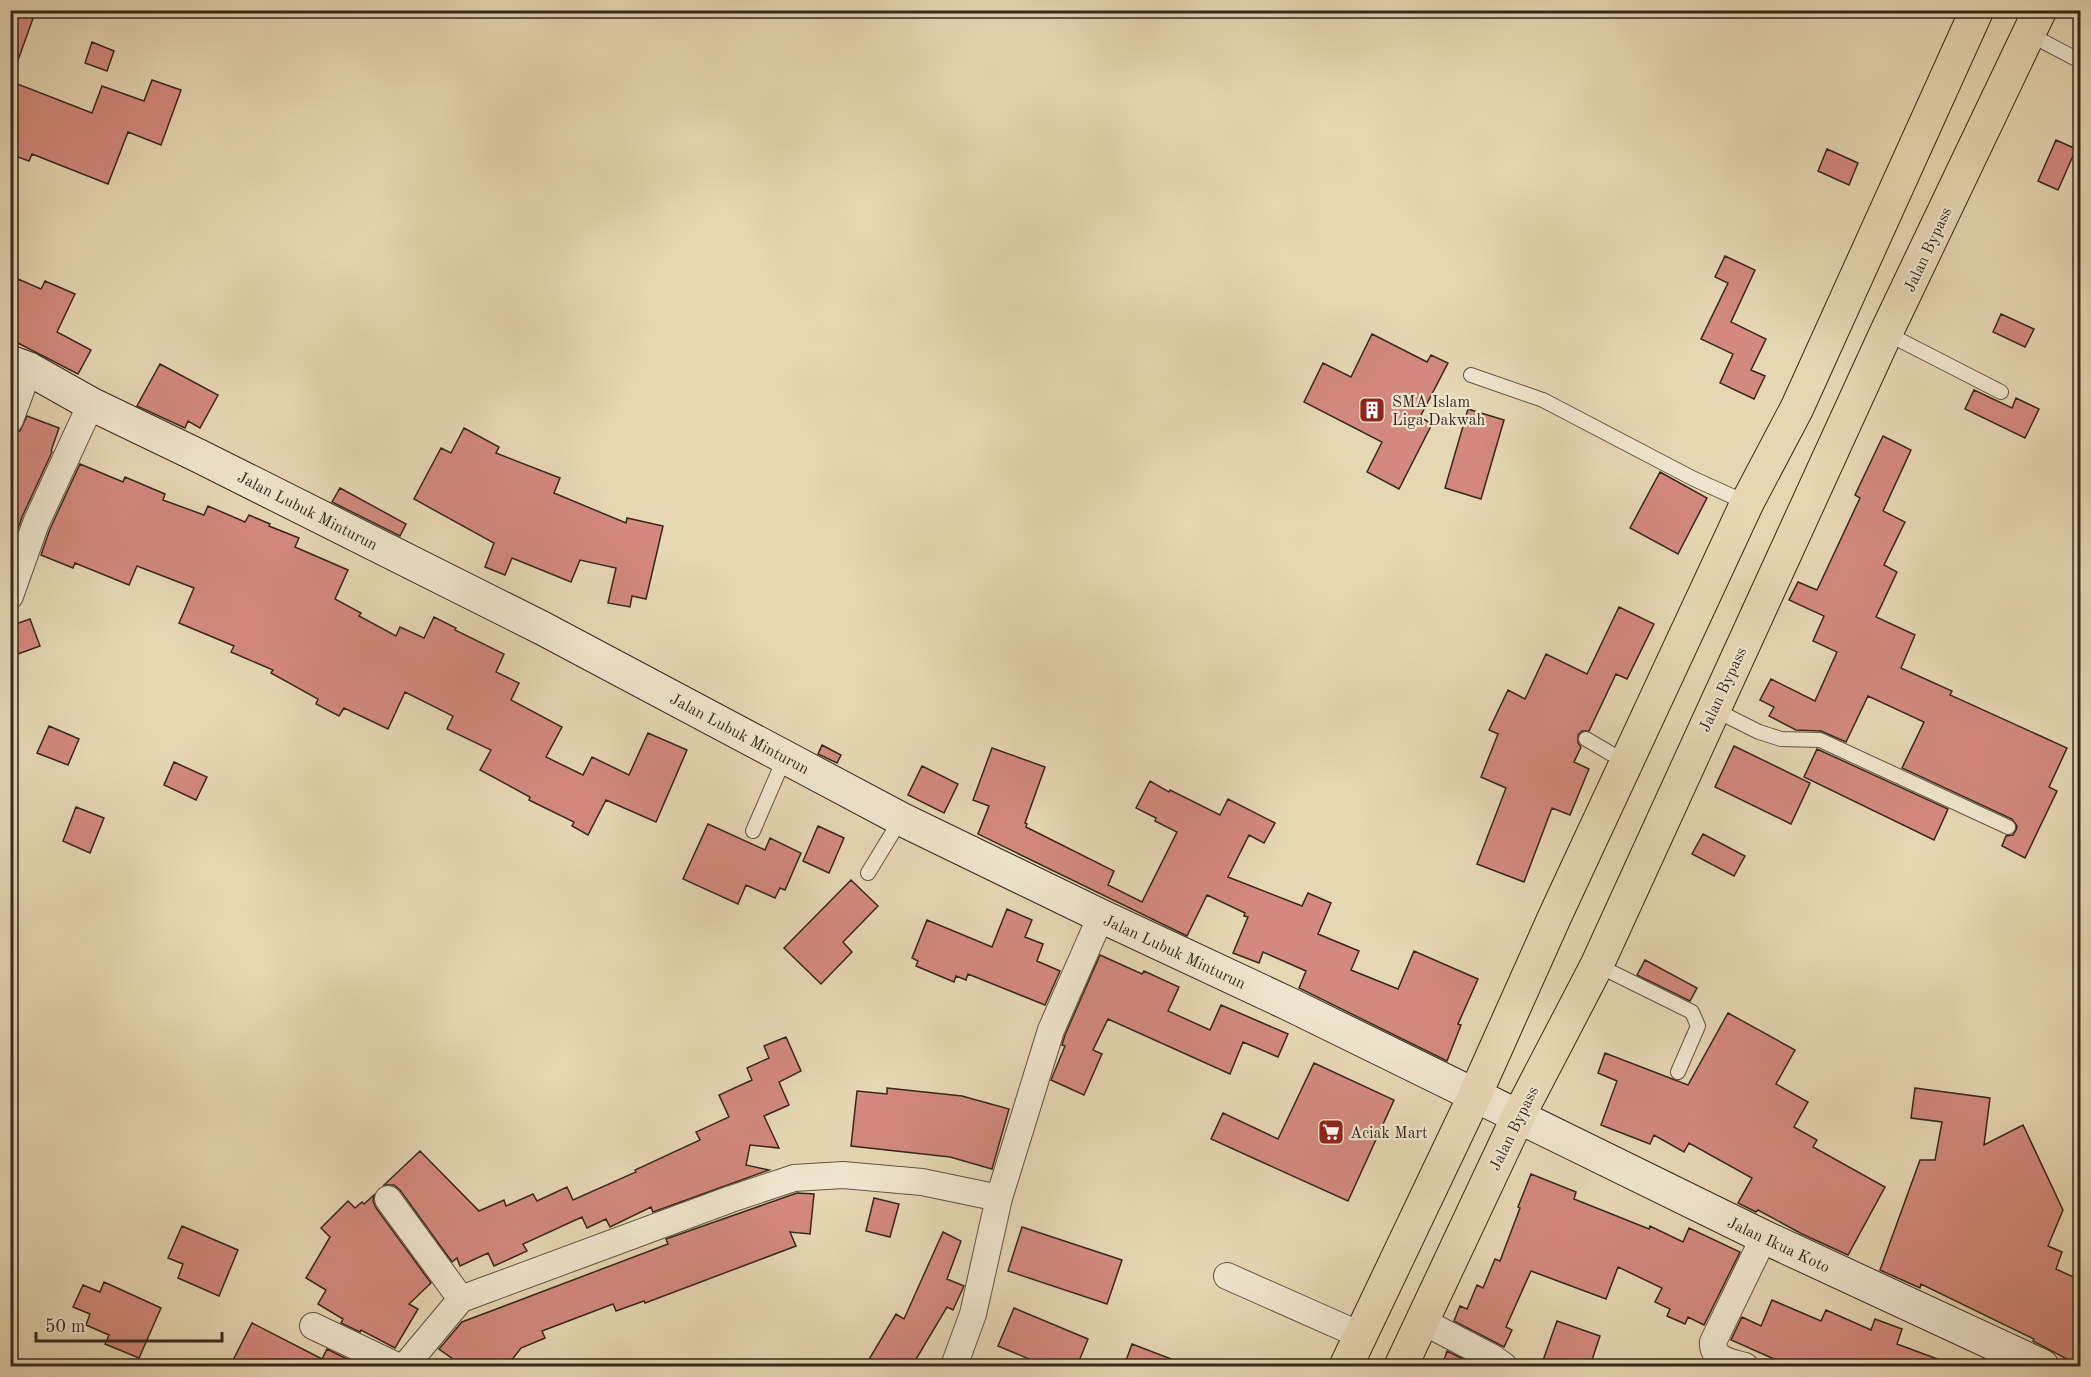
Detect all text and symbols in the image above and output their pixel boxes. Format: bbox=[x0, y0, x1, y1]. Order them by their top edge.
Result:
street label: Jalan Bypass bbox=[1902, 205, 1955, 295]
building icon: SMA Islam Liga Dakwah bbox=[1357, 395, 1387, 425]
place label: SMA Islam Liga Dakwah bbox=[1392, 395, 1486, 429]
street label: Jalan Lubuk Minturun bbox=[234, 469, 380, 554]
street label: Jalan Bypass bbox=[1697, 645, 1750, 735]
street label: Jalan Lubuk Minturun bbox=[667, 691, 812, 778]
street label: Jalan Lubuk Minturun bbox=[1101, 913, 1248, 993]
street label: Jalan Bypass bbox=[1488, 1084, 1542, 1174]
supermarket icon: Aciak Mart bbox=[1316, 1117, 1346, 1147]
place label: Aciak Mart bbox=[1350, 1126, 1428, 1142]
street label: Jalan Ikua Koto bbox=[1724, 1215, 1832, 1277]
scale bar bbox=[36, 1305, 222, 1343]
text: 50 m bbox=[45, 1318, 85, 1336]

